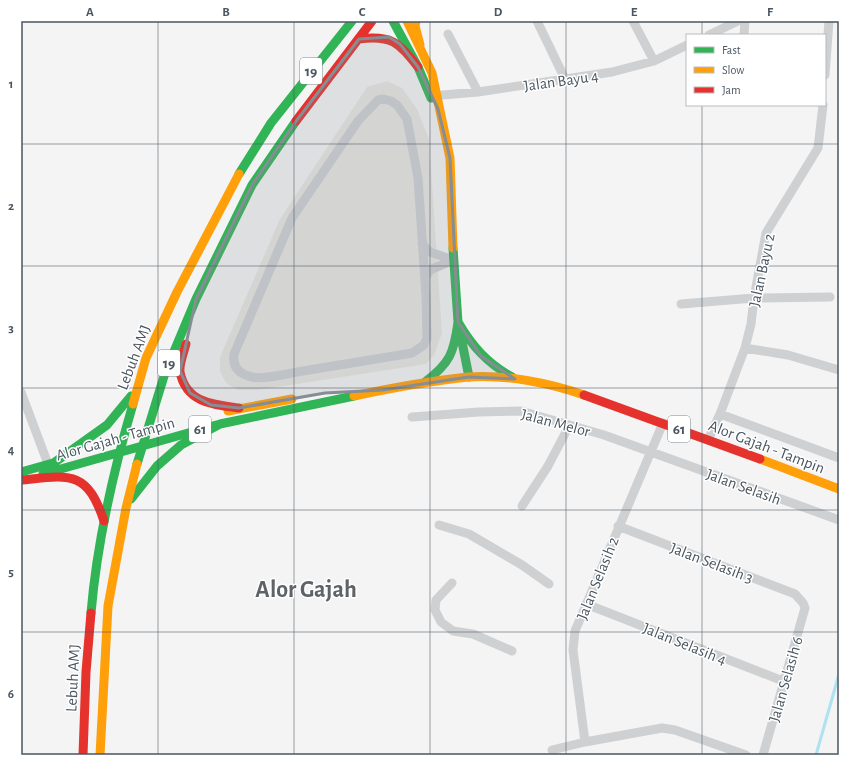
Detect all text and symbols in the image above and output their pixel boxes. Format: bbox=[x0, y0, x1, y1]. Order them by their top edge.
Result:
text: A bbox=[86, 6, 94, 19]
text: B bbox=[222, 6, 230, 19]
text: C bbox=[359, 6, 366, 19]
text: D bbox=[494, 6, 503, 19]
text: E bbox=[631, 6, 638, 19]
text: F bbox=[767, 6, 774, 19]
legend bbox=[686, 34, 826, 106]
text: Fast bbox=[722, 44, 741, 56]
road number: 19 bbox=[300, 58, 322, 84]
text: Slow bbox=[722, 64, 744, 76]
street label: Jalan Bayu 4 bbox=[523, 68, 600, 95]
text: 1 bbox=[9, 78, 13, 91]
text: Jam bbox=[722, 84, 741, 96]
text: 2 bbox=[8, 200, 14, 213]
street label: Jalan Bayu 2 bbox=[746, 232, 779, 309]
text: 3 bbox=[8, 322, 14, 335]
street label: Lebuh AMJ bbox=[114, 323, 154, 392]
road number: 19 bbox=[158, 350, 180, 376]
street label: Jalan Melor bbox=[520, 406, 593, 440]
street label: Alor Gajah - Tampin bbox=[54, 414, 177, 465]
road number: 61 bbox=[189, 416, 211, 442]
road number: 61 bbox=[668, 416, 690, 442]
street label: Alor Gajah - Tampin bbox=[706, 417, 827, 477]
text: 4 bbox=[8, 444, 15, 457]
street label: Jalan Selasih bbox=[704, 466, 783, 508]
street label: Jalan Selasih 2 bbox=[574, 535, 622, 622]
street label: Jalan Selasih 3 bbox=[668, 540, 755, 586]
text: 5 bbox=[8, 566, 14, 579]
district label: Alor Gajah bbox=[255, 578, 357, 602]
street label: Jalan Selasih 4 bbox=[641, 620, 729, 668]
street label: Jalan Selasih 6 bbox=[766, 635, 806, 724]
street label: Lebuh AMJ bbox=[63, 644, 83, 712]
text: 6 bbox=[8, 688, 14, 701]

